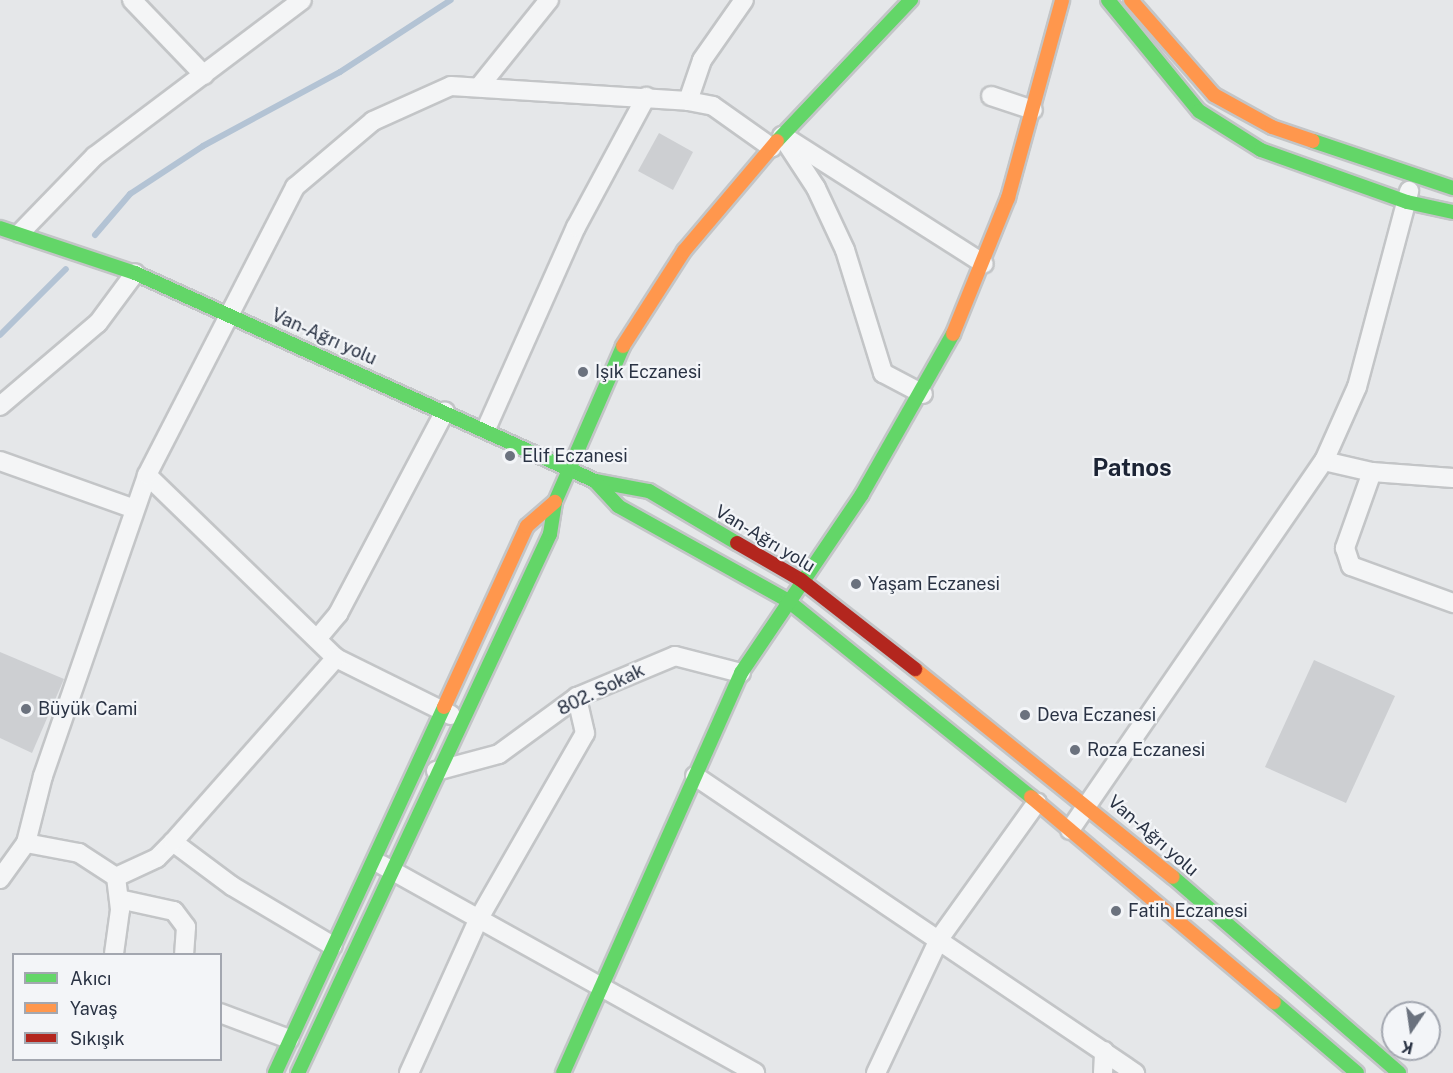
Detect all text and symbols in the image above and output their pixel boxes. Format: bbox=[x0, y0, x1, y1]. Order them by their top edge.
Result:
street label: Van-Ağrı yolu bbox=[268, 304, 380, 370]
place label: Işık Eczanesi bbox=[595, 361, 702, 383]
marker: Işık Eczanesi bbox=[576, 365, 590, 379]
place label: Elif Eczanesi bbox=[522, 445, 628, 467]
marker: Elif Eczanesi bbox=[503, 449, 517, 463]
district label: Patnos bbox=[1092, 454, 1172, 482]
street label: Van-Ağrı yolu bbox=[711, 501, 819, 577]
place label: Yaşam Eczanesi bbox=[868, 573, 1000, 595]
marker: Yaşam Eczanesi bbox=[849, 577, 863, 591]
street label: 802. Sokak bbox=[554, 660, 648, 720]
place label: Büyük Cami bbox=[38, 698, 137, 720]
marker: Büyük Cami bbox=[19, 702, 33, 716]
place label: Deva Eczanesi bbox=[1037, 704, 1156, 726]
marker: Deva Eczanesi bbox=[1018, 708, 1032, 722]
place label: Roza Eczanesi bbox=[1087, 739, 1205, 761]
marker: Roza Eczanesi bbox=[1068, 743, 1082, 757]
street label: Van-Ağrı yolu bbox=[1103, 791, 1203, 881]
place label: Fatih Eczanesi bbox=[1128, 900, 1248, 922]
marker: Fatih Eczanesi bbox=[1109, 904, 1123, 918]
legend bbox=[12, 953, 222, 1061]
text: Akıcı bbox=[70, 968, 111, 989]
text: Yavaş bbox=[70, 998, 117, 1019]
north arrow bbox=[1381, 1001, 1441, 1061]
text: Sıkışık bbox=[70, 1028, 125, 1049]
text: K bbox=[1400, 1037, 1415, 1058]

